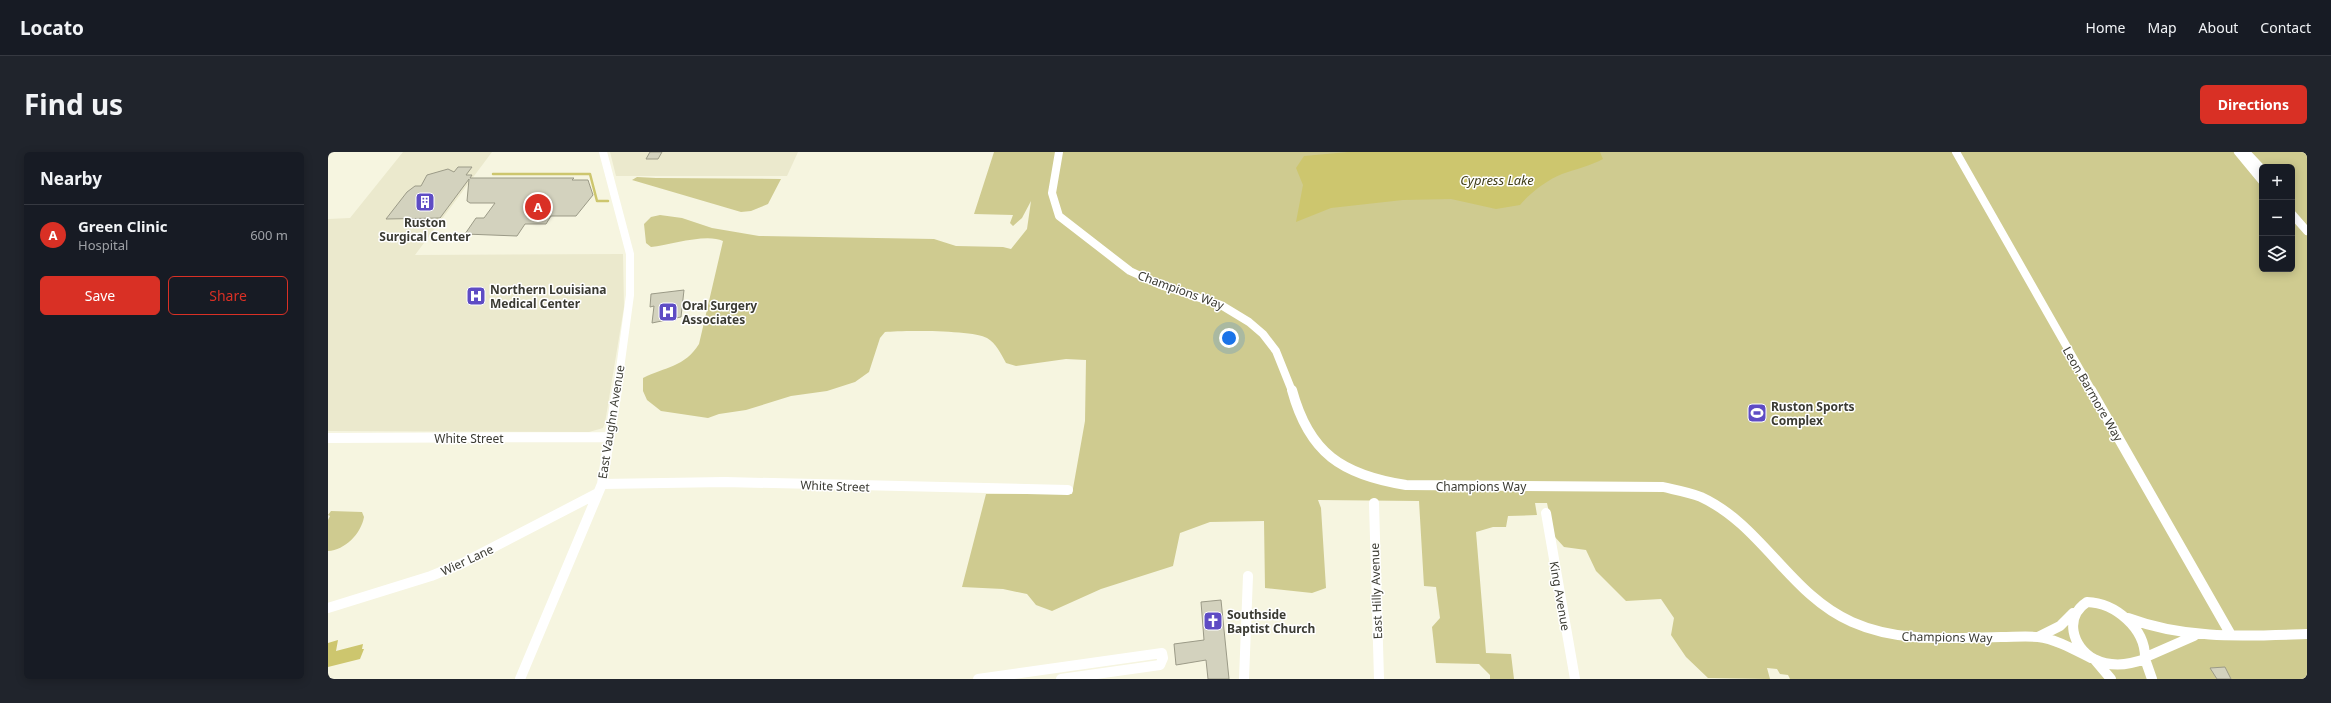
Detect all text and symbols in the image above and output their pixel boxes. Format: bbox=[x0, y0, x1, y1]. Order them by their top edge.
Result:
text: Locato bbox=[20, 15, 84, 41]
text: Home bbox=[2086, 18, 2125, 37]
text: Map bbox=[2147, 18, 2177, 37]
text: About bbox=[2199, 18, 2238, 37]
text: Contact bbox=[2260, 18, 2311, 37]
text: Find us bbox=[24, 85, 123, 123]
button: Directions bbox=[2200, 85, 2307, 124]
map controls bbox=[2259, 164, 2295, 272]
button: + bbox=[2259, 164, 2295, 200]
text: Nearby bbox=[40, 167, 102, 190]
water label: Cypress Lake bbox=[1460, 171, 1534, 189]
building icon: Ruston Surgical Center bbox=[414, 191, 436, 213]
pin: A bbox=[525, 192, 551, 222]
button: − bbox=[2259, 200, 2295, 236]
place label: Ruston Surgical Center bbox=[379, 214, 471, 245]
text: Green Clinic bbox=[78, 216, 167, 236]
text: A bbox=[49, 226, 58, 244]
text: 600 m bbox=[250, 226, 288, 244]
text: Hospital bbox=[78, 236, 128, 254]
button: layers bbox=[2259, 236, 2295, 272]
street label: Champions Way bbox=[1135, 266, 1227, 314]
button: Save bbox=[40, 276, 160, 315]
button: Share bbox=[168, 276, 288, 315]
place label: Northern Louisiana Medical Center bbox=[490, 281, 606, 312]
hospital icon: Northern Louisiana Medical Center bbox=[465, 285, 487, 307]
place label: Oral Surgery Associates bbox=[682, 297, 757, 328]
hospital icon: Oral Surgery Associates bbox=[657, 301, 679, 323]
your location bbox=[1219, 328, 1239, 348]
street label: Leon Barmore Way bbox=[2059, 343, 2128, 445]
street label: East Vaughn Avenue bbox=[594, 364, 628, 480]
place label: Ruston Sports Complex bbox=[1771, 398, 1855, 429]
sports icon: Ruston Sports Complex bbox=[1746, 402, 1768, 424]
street label: White Street bbox=[434, 430, 504, 447]
street label: White Street bbox=[800, 476, 871, 496]
street label: Champions Way bbox=[1436, 478, 1527, 495]
street label: Wier Lane bbox=[438, 540, 496, 580]
street label: East Hilly Avenue bbox=[1366, 542, 1386, 639]
street label: King Avenue bbox=[1546, 560, 1575, 632]
place label: Southside Baptist Church bbox=[1227, 606, 1315, 637]
church icon: Southside Baptist Church bbox=[1202, 610, 1224, 632]
street label: Champions Way bbox=[1901, 628, 1993, 646]

